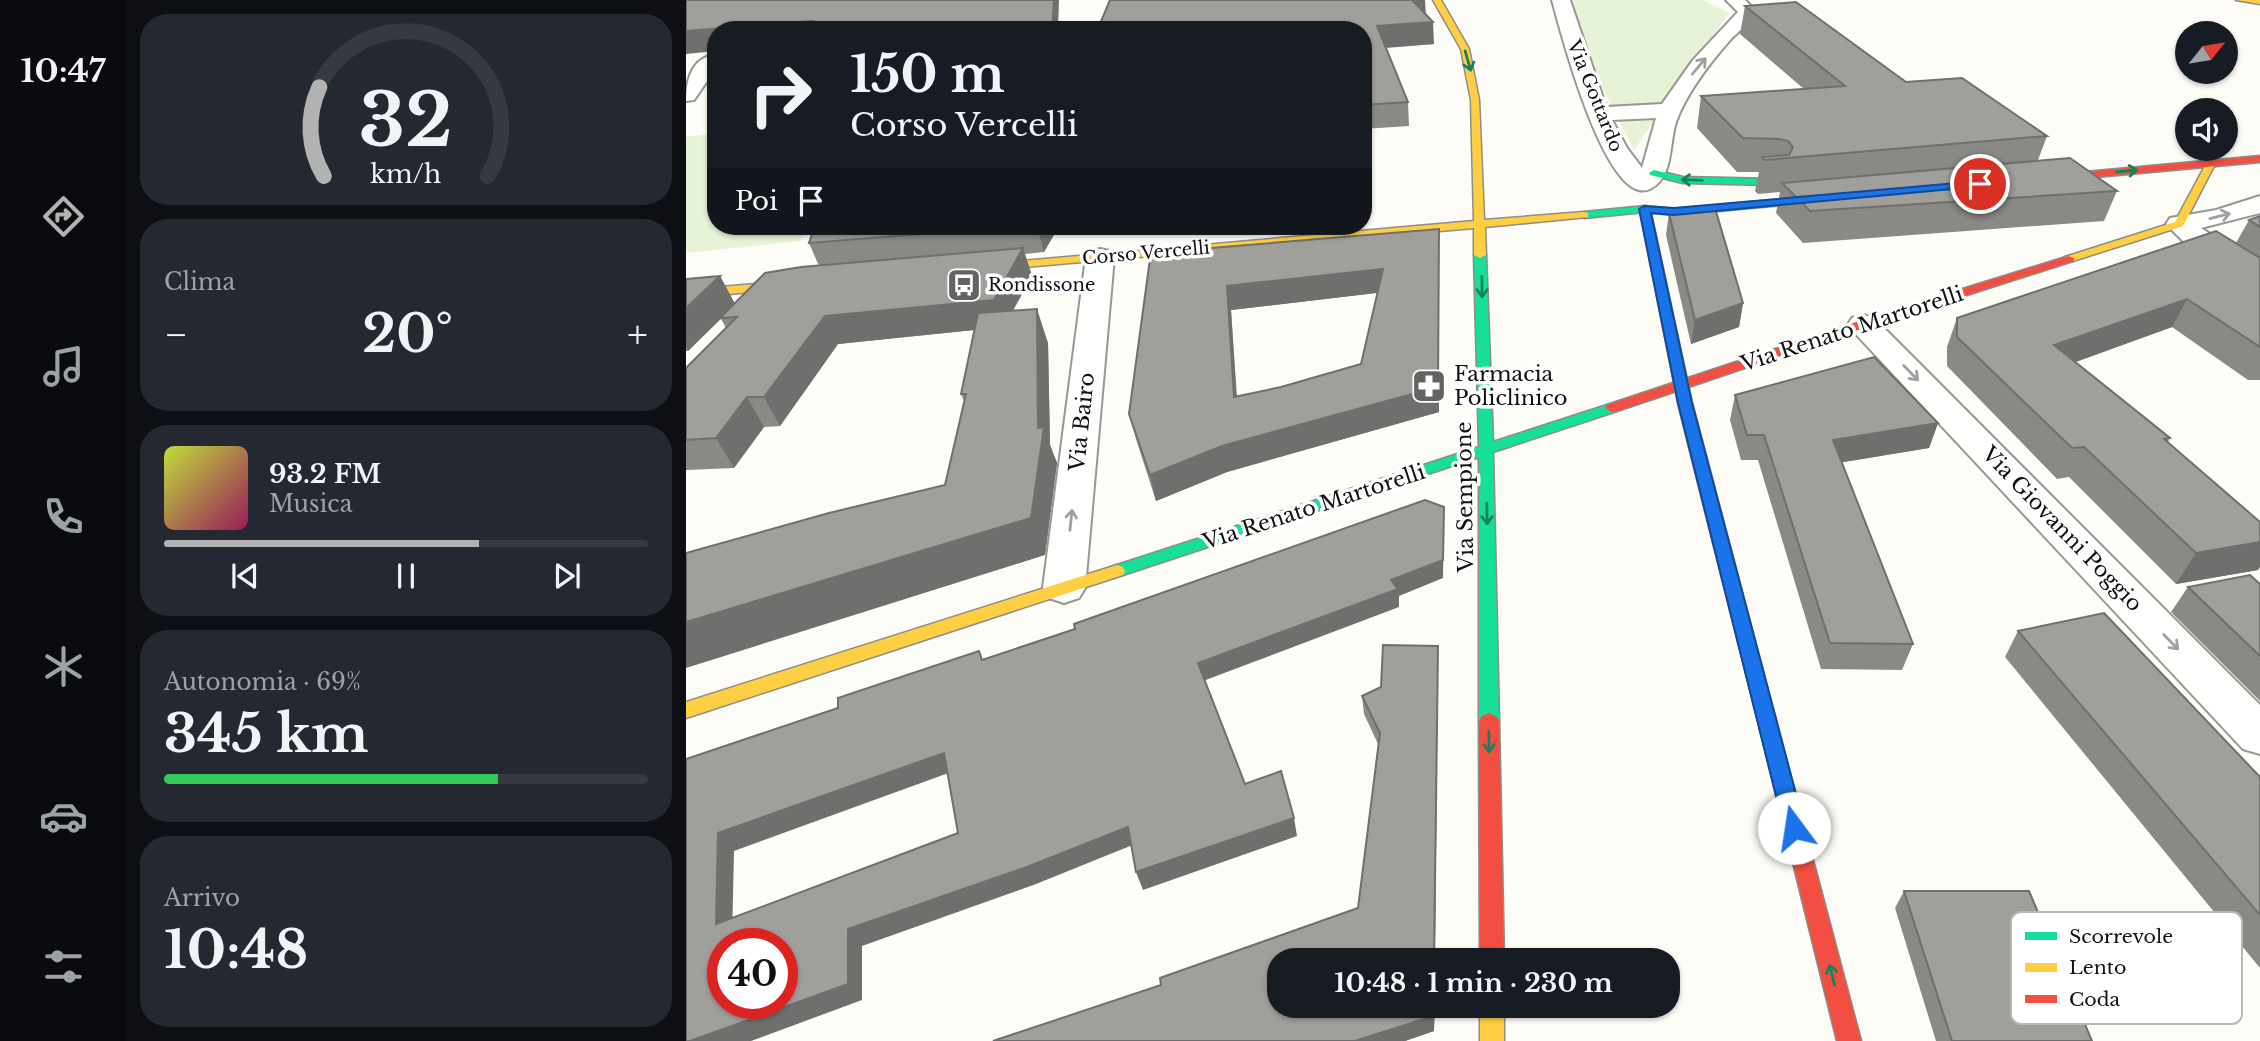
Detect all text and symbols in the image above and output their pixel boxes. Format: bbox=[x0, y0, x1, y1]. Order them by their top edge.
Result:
north arrow bbox=[2175, 21, 2238, 84]
map controls bbox=[2175, 21, 2238, 161]
street label: Via Gottardo bbox=[1562, 36, 1627, 155]
text: 150 m bbox=[850, 44, 1005, 105]
icon: right bbox=[735, 49, 826, 140]
one-way arrow bbox=[1462, 49, 1475, 71]
text: 10:47 bbox=[21, 51, 105, 91]
one-way arrow bbox=[1691, 58, 1707, 76]
text: 32 bbox=[359, 75, 453, 166]
button: sound bbox=[2175, 98, 2238, 161]
text: Corso Vercelli bbox=[850, 105, 1078, 145]
pin bbox=[1950, 154, 2010, 214]
text: km/h bbox=[371, 159, 441, 190]
one-way arrow bbox=[2116, 164, 2138, 177]
icon: arrive bbox=[1961, 165, 1999, 203]
one-way arrow bbox=[1680, 173, 1703, 187]
icon: arrive bbox=[792, 182, 830, 220]
text: Poi bbox=[735, 185, 778, 217]
icon: directions bbox=[39, 192, 88, 241]
one-way arrow bbox=[2208, 209, 2231, 222]
street label: Corso Vercelli bbox=[1081, 236, 1211, 270]
bus stop icon: Rondissone bbox=[945, 266, 983, 304]
text: Clima bbox=[164, 268, 235, 296]
place label: Rondissone bbox=[988, 274, 1095, 296]
one-way arrow bbox=[1475, 275, 1489, 298]
street label: Via Renato Martorelli bbox=[1737, 281, 1966, 378]
text: 20° bbox=[362, 302, 453, 366]
text: − bbox=[164, 311, 188, 358]
text: + bbox=[627, 311, 648, 358]
icon: music bbox=[39, 342, 88, 391]
place label: Farmacia Policlinico bbox=[1454, 361, 1567, 411]
one-way arrow bbox=[1902, 364, 1919, 381]
pharmacy icon: Farmacia Policlinico bbox=[1410, 367, 1448, 405]
street label: Via Bairo bbox=[1064, 371, 1100, 474]
street label: Via Sempione bbox=[1451, 421, 1479, 574]
street label: Via Giovanni Poggio bbox=[1976, 440, 2148, 617]
text: 93.2 FM bbox=[269, 458, 381, 490]
street label: Via Renato Martorelli bbox=[1199, 459, 1428, 556]
text: Musica bbox=[269, 490, 352, 518]
icon: phone bbox=[39, 492, 88, 541]
one-way arrow bbox=[1480, 503, 1494, 526]
one-way arrow bbox=[1065, 509, 1078, 532]
icon: previous bbox=[226, 557, 264, 595]
icon: pause bbox=[387, 557, 425, 595]
icon: next bbox=[548, 557, 586, 595]
one-way arrow bbox=[2162, 633, 2179, 650]
icon: climate bbox=[39, 642, 88, 691]
text: Autonomia · 69% bbox=[164, 668, 361, 696]
text: 345 km bbox=[164, 702, 368, 766]
one-way arrow bbox=[1482, 730, 1496, 753]
position arrow bbox=[1757, 791, 1831, 865]
icon: car bbox=[39, 792, 88, 841]
text: Arrivo bbox=[164, 884, 240, 912]
legend bbox=[2011, 912, 2242, 1024]
text: 10:48 bbox=[164, 918, 308, 982]
text: Scorrevole bbox=[2069, 925, 2173, 948]
speed limit sign: 40 bbox=[707, 928, 798, 1019]
icon: filters bbox=[39, 942, 88, 991]
text: Lento bbox=[2069, 956, 2126, 979]
one-way arrow bbox=[1825, 964, 1838, 987]
text: 10:48 · 1 min · 230 m bbox=[1334, 967, 1613, 999]
text: Coda bbox=[2069, 988, 2120, 1011]

